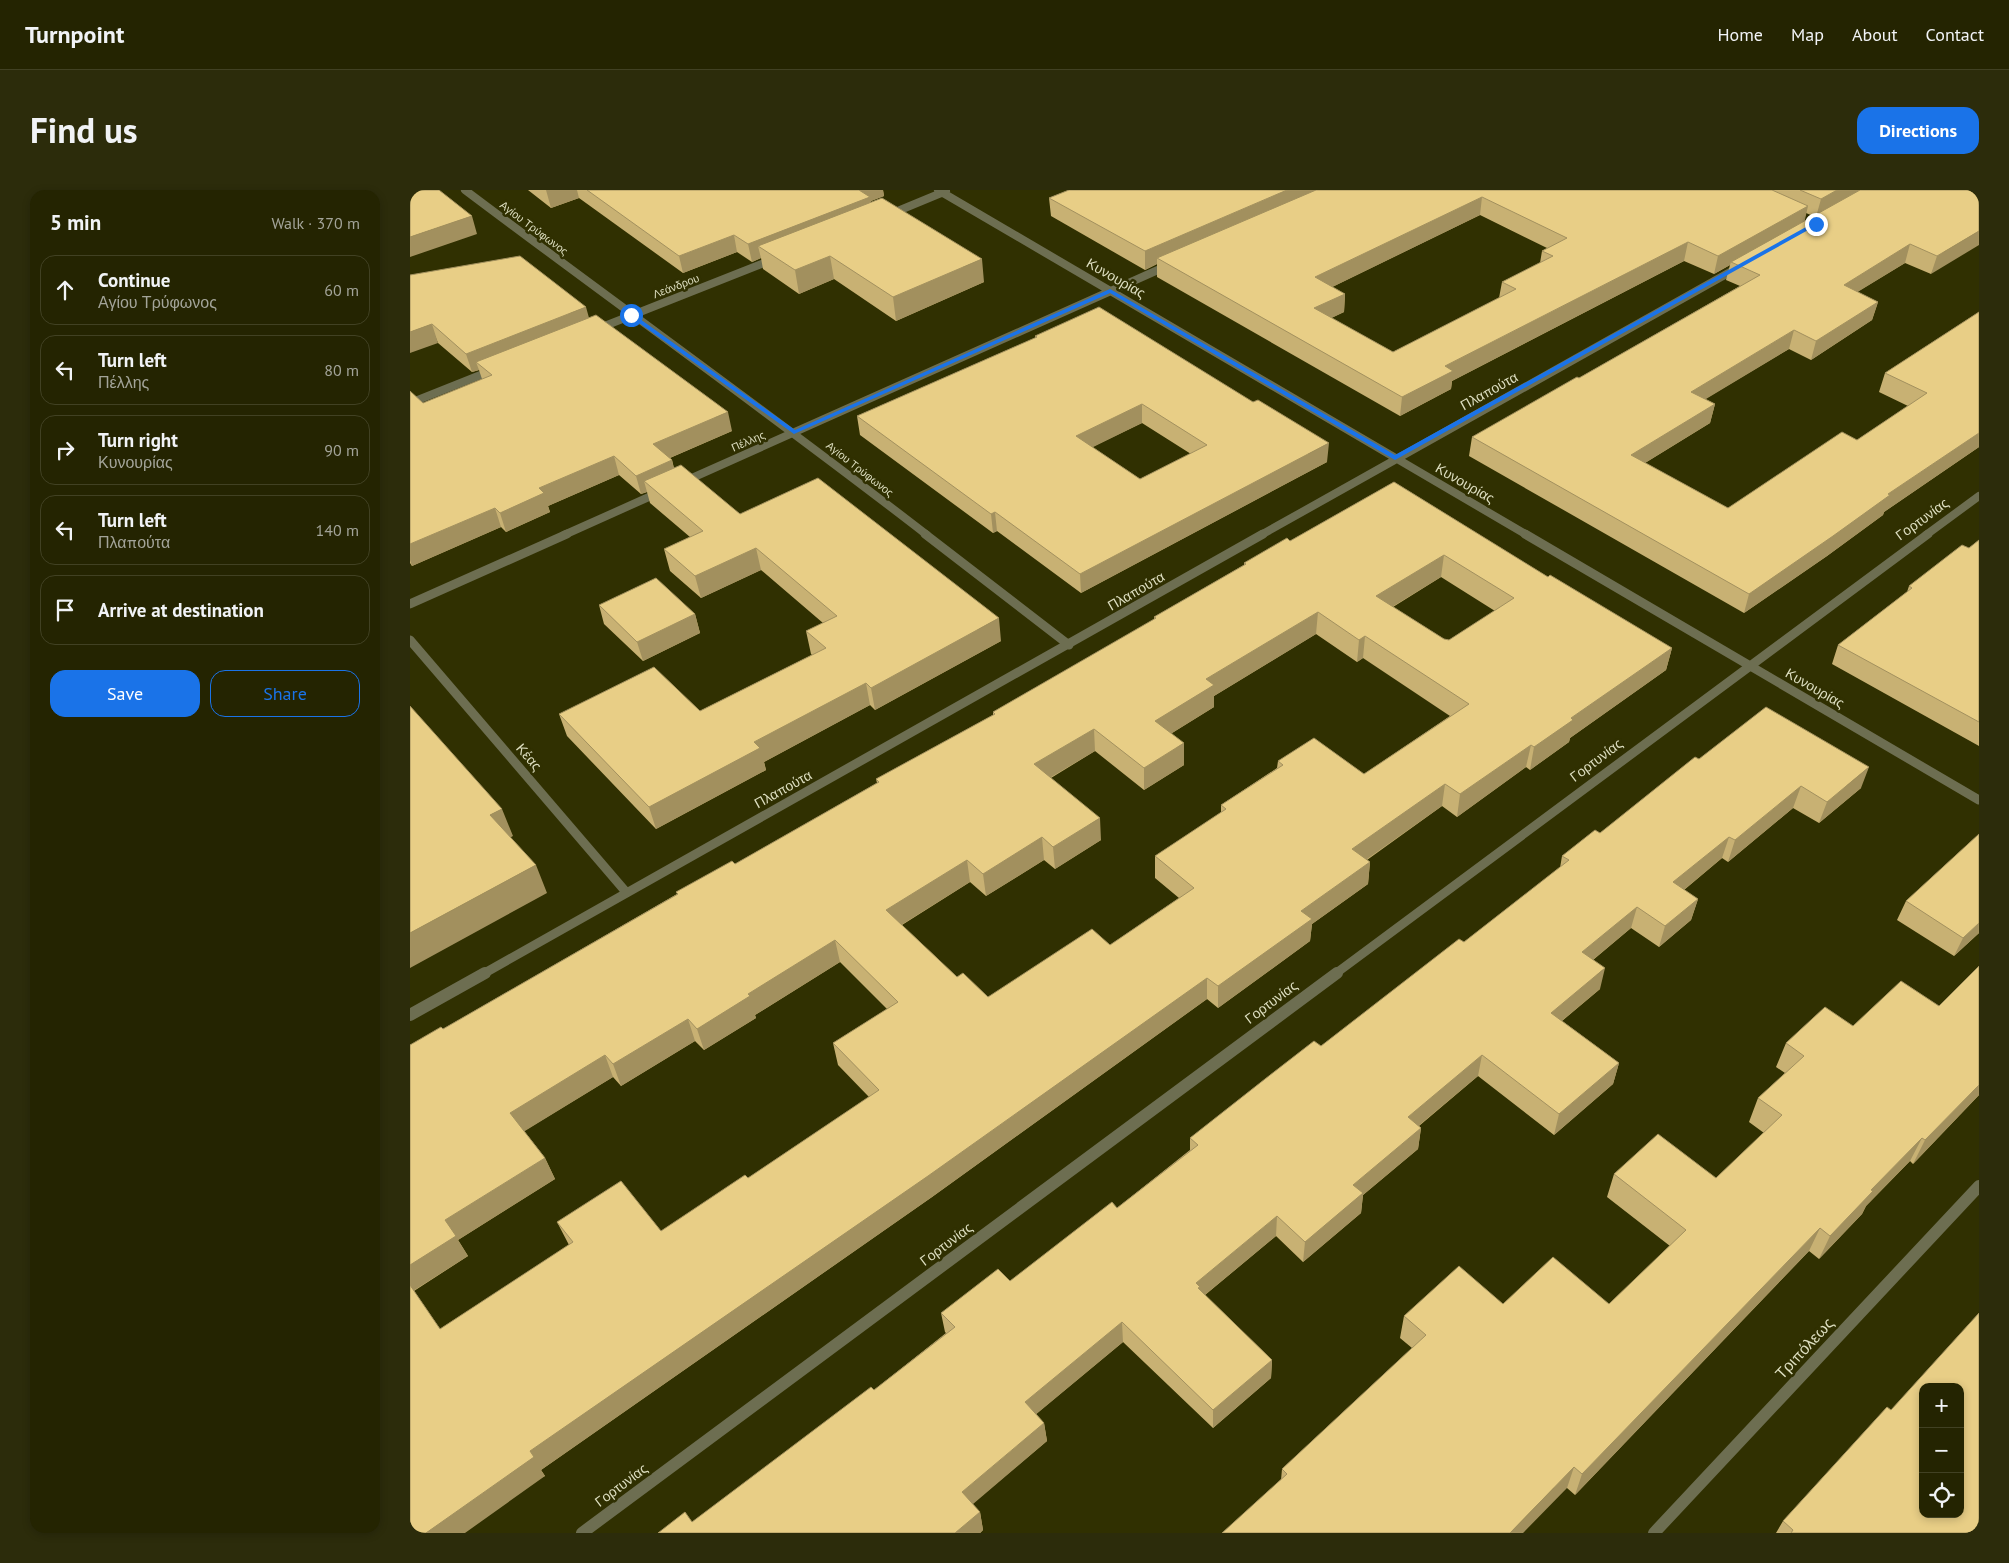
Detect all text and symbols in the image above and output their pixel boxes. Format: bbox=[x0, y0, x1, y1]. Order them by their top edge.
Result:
text: Turnpoint bbox=[25, 19, 124, 50]
text: Home bbox=[1717, 23, 1763, 46]
text: Map bbox=[1791, 23, 1824, 46]
text: About bbox=[1852, 23, 1898, 46]
text: Contact bbox=[1926, 23, 1984, 46]
text: Find us bbox=[30, 107, 138, 153]
button: Directions bbox=[1857, 107, 1979, 154]
street label: Αγίου Τρύφωνος bbox=[497, 198, 571, 258]
text: 5 min bbox=[50, 209, 101, 236]
text: Walk · 370 m bbox=[271, 213, 360, 233]
route end bbox=[1805, 213, 1828, 236]
street label: Κυνουρίας bbox=[1083, 254, 1149, 302]
text: Continue bbox=[98, 268, 170, 292]
street label: Λεάνδρου bbox=[651, 271, 701, 301]
icon: ahead bbox=[51, 276, 79, 304]
text: 60 m bbox=[324, 280, 359, 300]
text: Αγίου Τρύφωνος bbox=[98, 292, 217, 312]
route start bbox=[620, 304, 643, 327]
text: Turn left bbox=[98, 348, 167, 372]
icon: left bbox=[51, 356, 79, 384]
text: 80 m bbox=[324, 360, 359, 380]
street label: Πλαπούτα bbox=[1457, 368, 1521, 414]
text: Πέλλης bbox=[98, 372, 149, 392]
street label: Πέλλης bbox=[729, 427, 767, 455]
text: Turn right bbox=[98, 428, 178, 452]
icon: right bbox=[51, 436, 79, 464]
street label: Αγίου Τρύφωνος bbox=[823, 438, 897, 500]
text: 90 m bbox=[324, 440, 359, 460]
text: Κυνουρίας bbox=[98, 452, 173, 472]
street label: Κυνουρίας bbox=[1432, 459, 1498, 507]
street label: Γορτυνίας bbox=[1892, 494, 1952, 544]
text: Turn left bbox=[98, 508, 167, 532]
icon: left bbox=[51, 516, 79, 544]
text: 140 m bbox=[316, 520, 359, 540]
text: Πλαπούτα bbox=[98, 532, 170, 552]
street label: Πλαπούτα bbox=[1104, 567, 1168, 615]
icon: arrive bbox=[51, 596, 79, 624]
text: Arrive at destination bbox=[98, 598, 264, 622]
street label: Κυνουρίας bbox=[1782, 664, 1848, 712]
button: Save bbox=[50, 670, 200, 717]
button: Share bbox=[210, 670, 360, 717]
street label: Γορτυνίας bbox=[1566, 734, 1626, 786]
street label: Κέας bbox=[512, 740, 546, 775]
street label: Πλαπούτα bbox=[751, 766, 815, 812]
street label: Γορτυνίας bbox=[1241, 976, 1301, 1028]
street label: Γορτυνίας bbox=[916, 1218, 976, 1270]
street label: Τριπόλεως bbox=[1770, 1313, 1838, 1383]
map controls bbox=[1919, 1383, 1964, 1518]
button: + bbox=[1919, 1383, 1964, 1428]
button: − bbox=[1919, 1428, 1964, 1473]
street label: Γορτυνίας bbox=[591, 1459, 651, 1511]
button: locate bbox=[1919, 1473, 1964, 1518]

